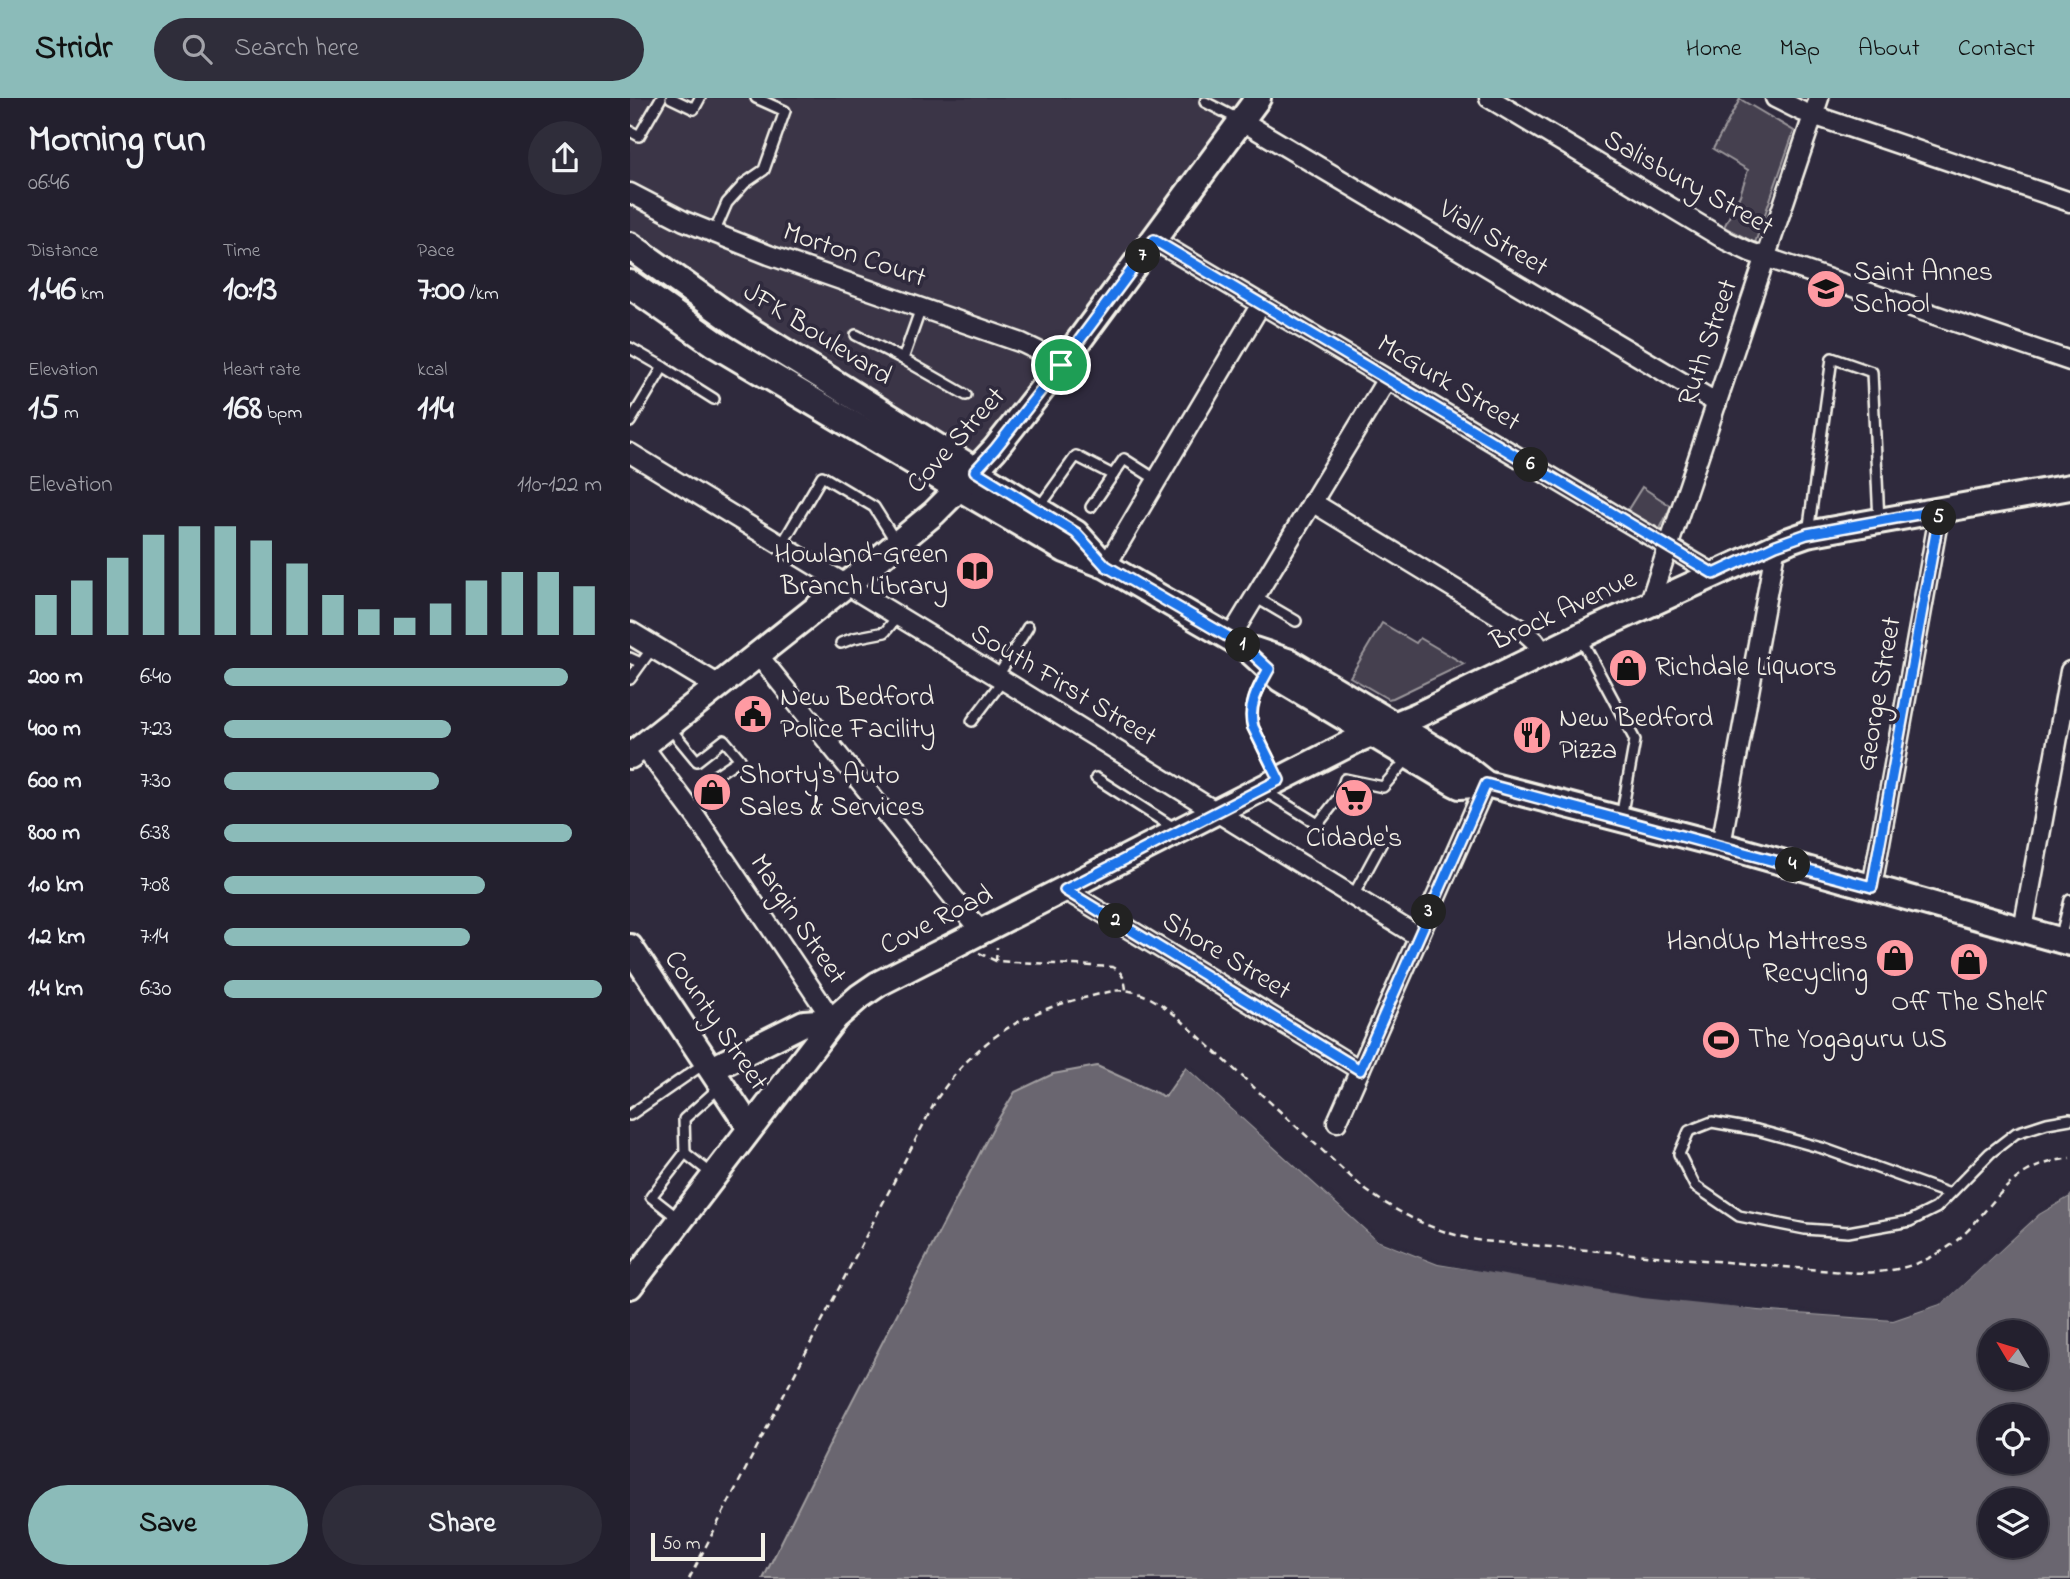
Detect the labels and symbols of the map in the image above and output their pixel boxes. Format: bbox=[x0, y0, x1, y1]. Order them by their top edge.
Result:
street label: Salisbury Street bbox=[1595, 120, 1781, 248]
street label: Viall Street bbox=[1429, 190, 1556, 288]
street label: Morton Court bbox=[777, 212, 931, 300]
pin: 7 bbox=[1126, 238, 1160, 274]
place label: Saint Annes School bbox=[1853, 253, 1993, 326]
school or university icon: Saint Annes School bbox=[1805, 268, 1847, 310]
street label: JFK Boulevard bbox=[734, 273, 900, 397]
street label: Ruth Street bbox=[1668, 274, 1750, 412]
street label: McGurk Street bbox=[1368, 325, 1528, 443]
pin bbox=[1031, 335, 1091, 395]
street label: Cove Street bbox=[898, 378, 1016, 504]
pin: 6 bbox=[1514, 448, 1548, 482]
pin: 5 bbox=[1922, 500, 1956, 536]
place label: Howland-Green Branch Library bbox=[774, 535, 948, 608]
library icon: Howland-Green Branch Library bbox=[954, 550, 996, 592]
street label: Brock Avenue bbox=[1483, 559, 1644, 663]
street label: South First Street bbox=[962, 614, 1164, 758]
street label: George Street bbox=[1846, 614, 1914, 774]
pin: 1 bbox=[1226, 628, 1260, 662]
shop icon: Richdale Liquors bbox=[1607, 647, 1649, 689]
place label: Richdale Liquors bbox=[1655, 648, 1837, 689]
place label: New Bedford Police Facility bbox=[780, 678, 935, 751]
public building icon: New Bedford Police Facility bbox=[732, 693, 774, 735]
place label: New Bedford Pizza bbox=[1559, 699, 1713, 772]
restaurant icon: New Bedford Pizza bbox=[1511, 714, 1553, 756]
place label: Shorty's Auto Sales & Services bbox=[739, 756, 925, 829]
shop icon: Shorty's Auto Sales & Services bbox=[691, 771, 733, 813]
supermarket icon: Cidade's bbox=[1333, 777, 1375, 819]
place label: Cidade's bbox=[1306, 819, 1402, 860]
street label: Margin Street bbox=[738, 846, 856, 994]
pin: 4 bbox=[1776, 848, 1810, 882]
street label: Cove Road bbox=[873, 875, 1001, 967]
pin: 3 bbox=[1412, 894, 1446, 930]
street label: Shore Street bbox=[1153, 902, 1299, 1012]
pin: 2 bbox=[1098, 904, 1134, 938]
place label: HandUp Mattress Recycling bbox=[1666, 922, 1868, 995]
shop icon: HandUp Mattress Recycling bbox=[1874, 937, 1916, 979]
shop icon: Off The Shelf bbox=[1948, 941, 1990, 983]
street label: County Street bbox=[653, 942, 777, 1100]
place label: Off The Shelf bbox=[1891, 983, 2047, 1024]
sports icon: The Yogaguru US bbox=[1700, 1019, 1742, 1061]
place label: The Yogaguru US bbox=[1748, 1020, 1947, 1061]
north arrow bbox=[1978, 1320, 2048, 1390]
scale bar bbox=[651, 1530, 765, 1562]

